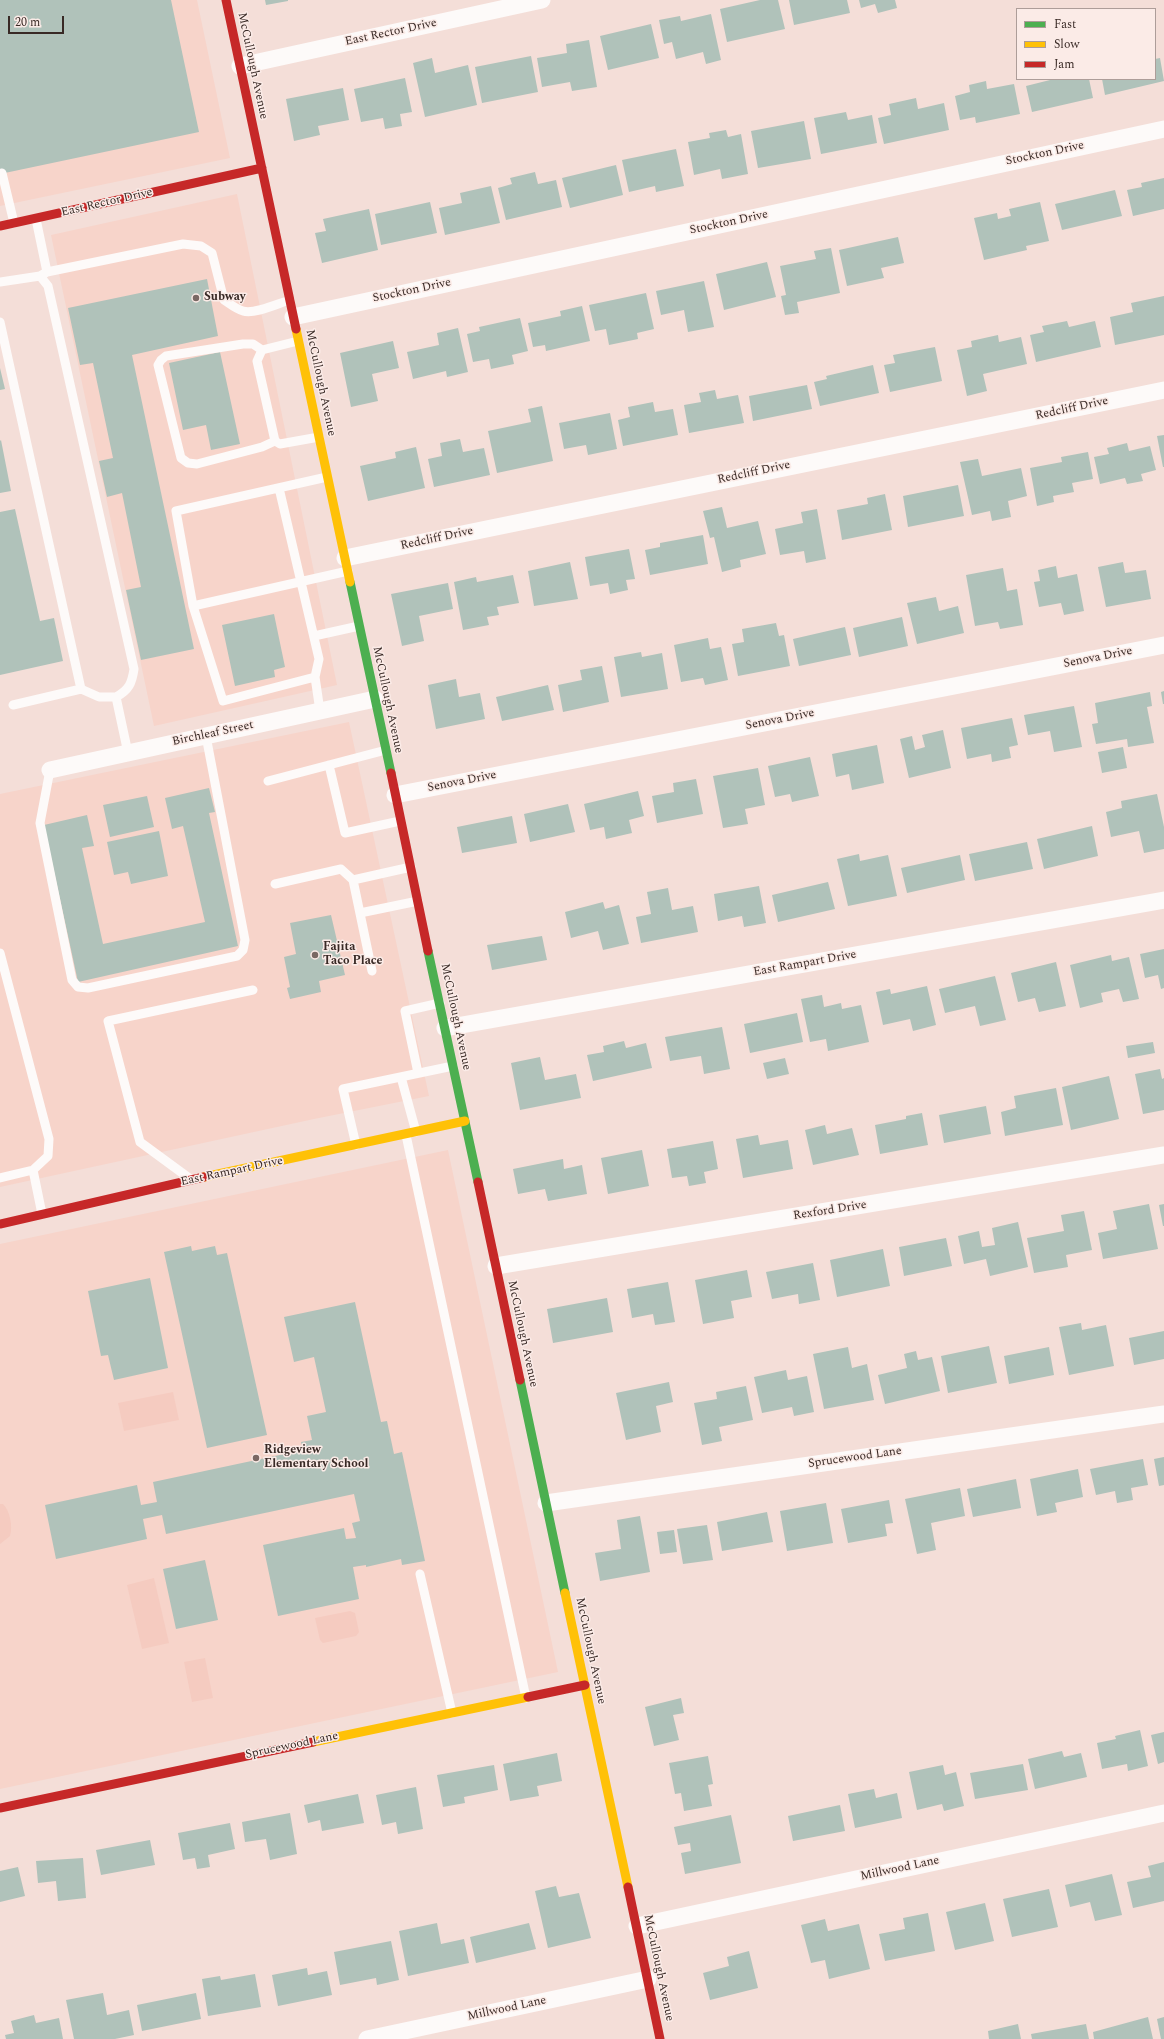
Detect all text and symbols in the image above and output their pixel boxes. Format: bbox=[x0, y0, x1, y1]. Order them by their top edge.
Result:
scale bar bbox=[10, 8, 66, 34]
legend bbox=[1016, 8, 1156, 80]
street label: McCullough Avenue bbox=[234, 11, 270, 121]
text: 20 m bbox=[15, 13, 40, 32]
text: Fast bbox=[1054, 15, 1076, 34]
street label: East Rector Drive bbox=[344, 16, 438, 50]
text: Slow bbox=[1054, 35, 1079, 54]
text: Jam bbox=[1054, 55, 1075, 74]
street label: Stockton Drive bbox=[1005, 139, 1085, 169]
street label: East Rector Drive bbox=[60, 185, 154, 221]
street label: Stockton Drive bbox=[689, 208, 769, 238]
street label: Stockton Drive bbox=[372, 276, 452, 306]
place label: Subway bbox=[204, 291, 246, 305]
marker: Subway bbox=[191, 293, 201, 303]
street label: McCullough Avenue bbox=[302, 328, 338, 438]
street label: Redcliff Drive bbox=[1034, 394, 1110, 424]
street label: Redcliff Drive bbox=[716, 458, 792, 488]
street label: Redcliff Drive bbox=[399, 524, 475, 554]
street label: Senova Drive bbox=[1062, 644, 1134, 672]
street label: McCullough Avenue bbox=[369, 645, 405, 755]
street label: Senova Drive bbox=[744, 706, 816, 734]
street label: Birchleaf Street bbox=[171, 718, 255, 750]
street label: Senova Drive bbox=[426, 768, 498, 796]
place label: Fajita Taco Place bbox=[323, 941, 383, 969]
street label: East Rampart Drive bbox=[752, 948, 858, 980]
marker: Fajita Taco Place bbox=[310, 950, 320, 960]
street label: McCullough Avenue bbox=[437, 962, 473, 1072]
street label: East Rampart Drive bbox=[179, 1154, 285, 1190]
street label: Rexford Drive bbox=[792, 1198, 868, 1224]
street label: McCullough Avenue bbox=[504, 1279, 540, 1389]
place label: Ridgeview Elementary School bbox=[264, 1444, 368, 1472]
street label: Sprucewood Lane bbox=[807, 1444, 903, 1472]
marker: Ridgeview Elementary School bbox=[251, 1453, 261, 1463]
street label: McCullough Avenue bbox=[572, 1596, 608, 1706]
street label: Sprucewood Lane bbox=[244, 1729, 340, 1763]
street label: Millwood Lane bbox=[859, 1854, 941, 1884]
street label: McCullough Avenue bbox=[640, 1913, 676, 2023]
street label: Millwood Lane bbox=[466, 1994, 548, 2024]

